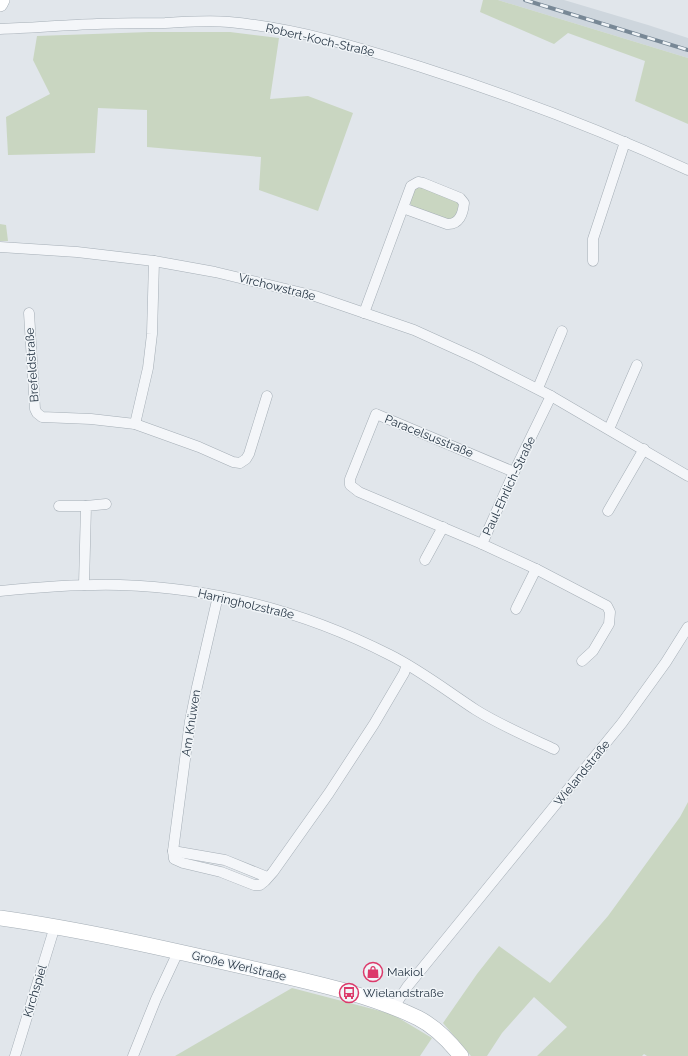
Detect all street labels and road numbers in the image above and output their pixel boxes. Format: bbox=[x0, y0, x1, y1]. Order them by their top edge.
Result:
street label: Robert-Koch-Straße bbox=[264, 21, 376, 59]
street label: Virchowstraße bbox=[237, 271, 317, 303]
street label: Brefeldstraße bbox=[22, 327, 42, 403]
street label: Paracelsusstraße bbox=[383, 412, 475, 460]
street label: Paul-Ehrlich-Straße bbox=[480, 434, 538, 538]
street label: Harringholzstraße bbox=[197, 586, 295, 622]
street label: Am Knüwen bbox=[179, 689, 203, 757]
street label: Wielandstraße bbox=[551, 737, 613, 809]
street label: Große Werlstraße bbox=[190, 948, 288, 984]
street label: Kirchspiel bbox=[20, 962, 50, 1019]

